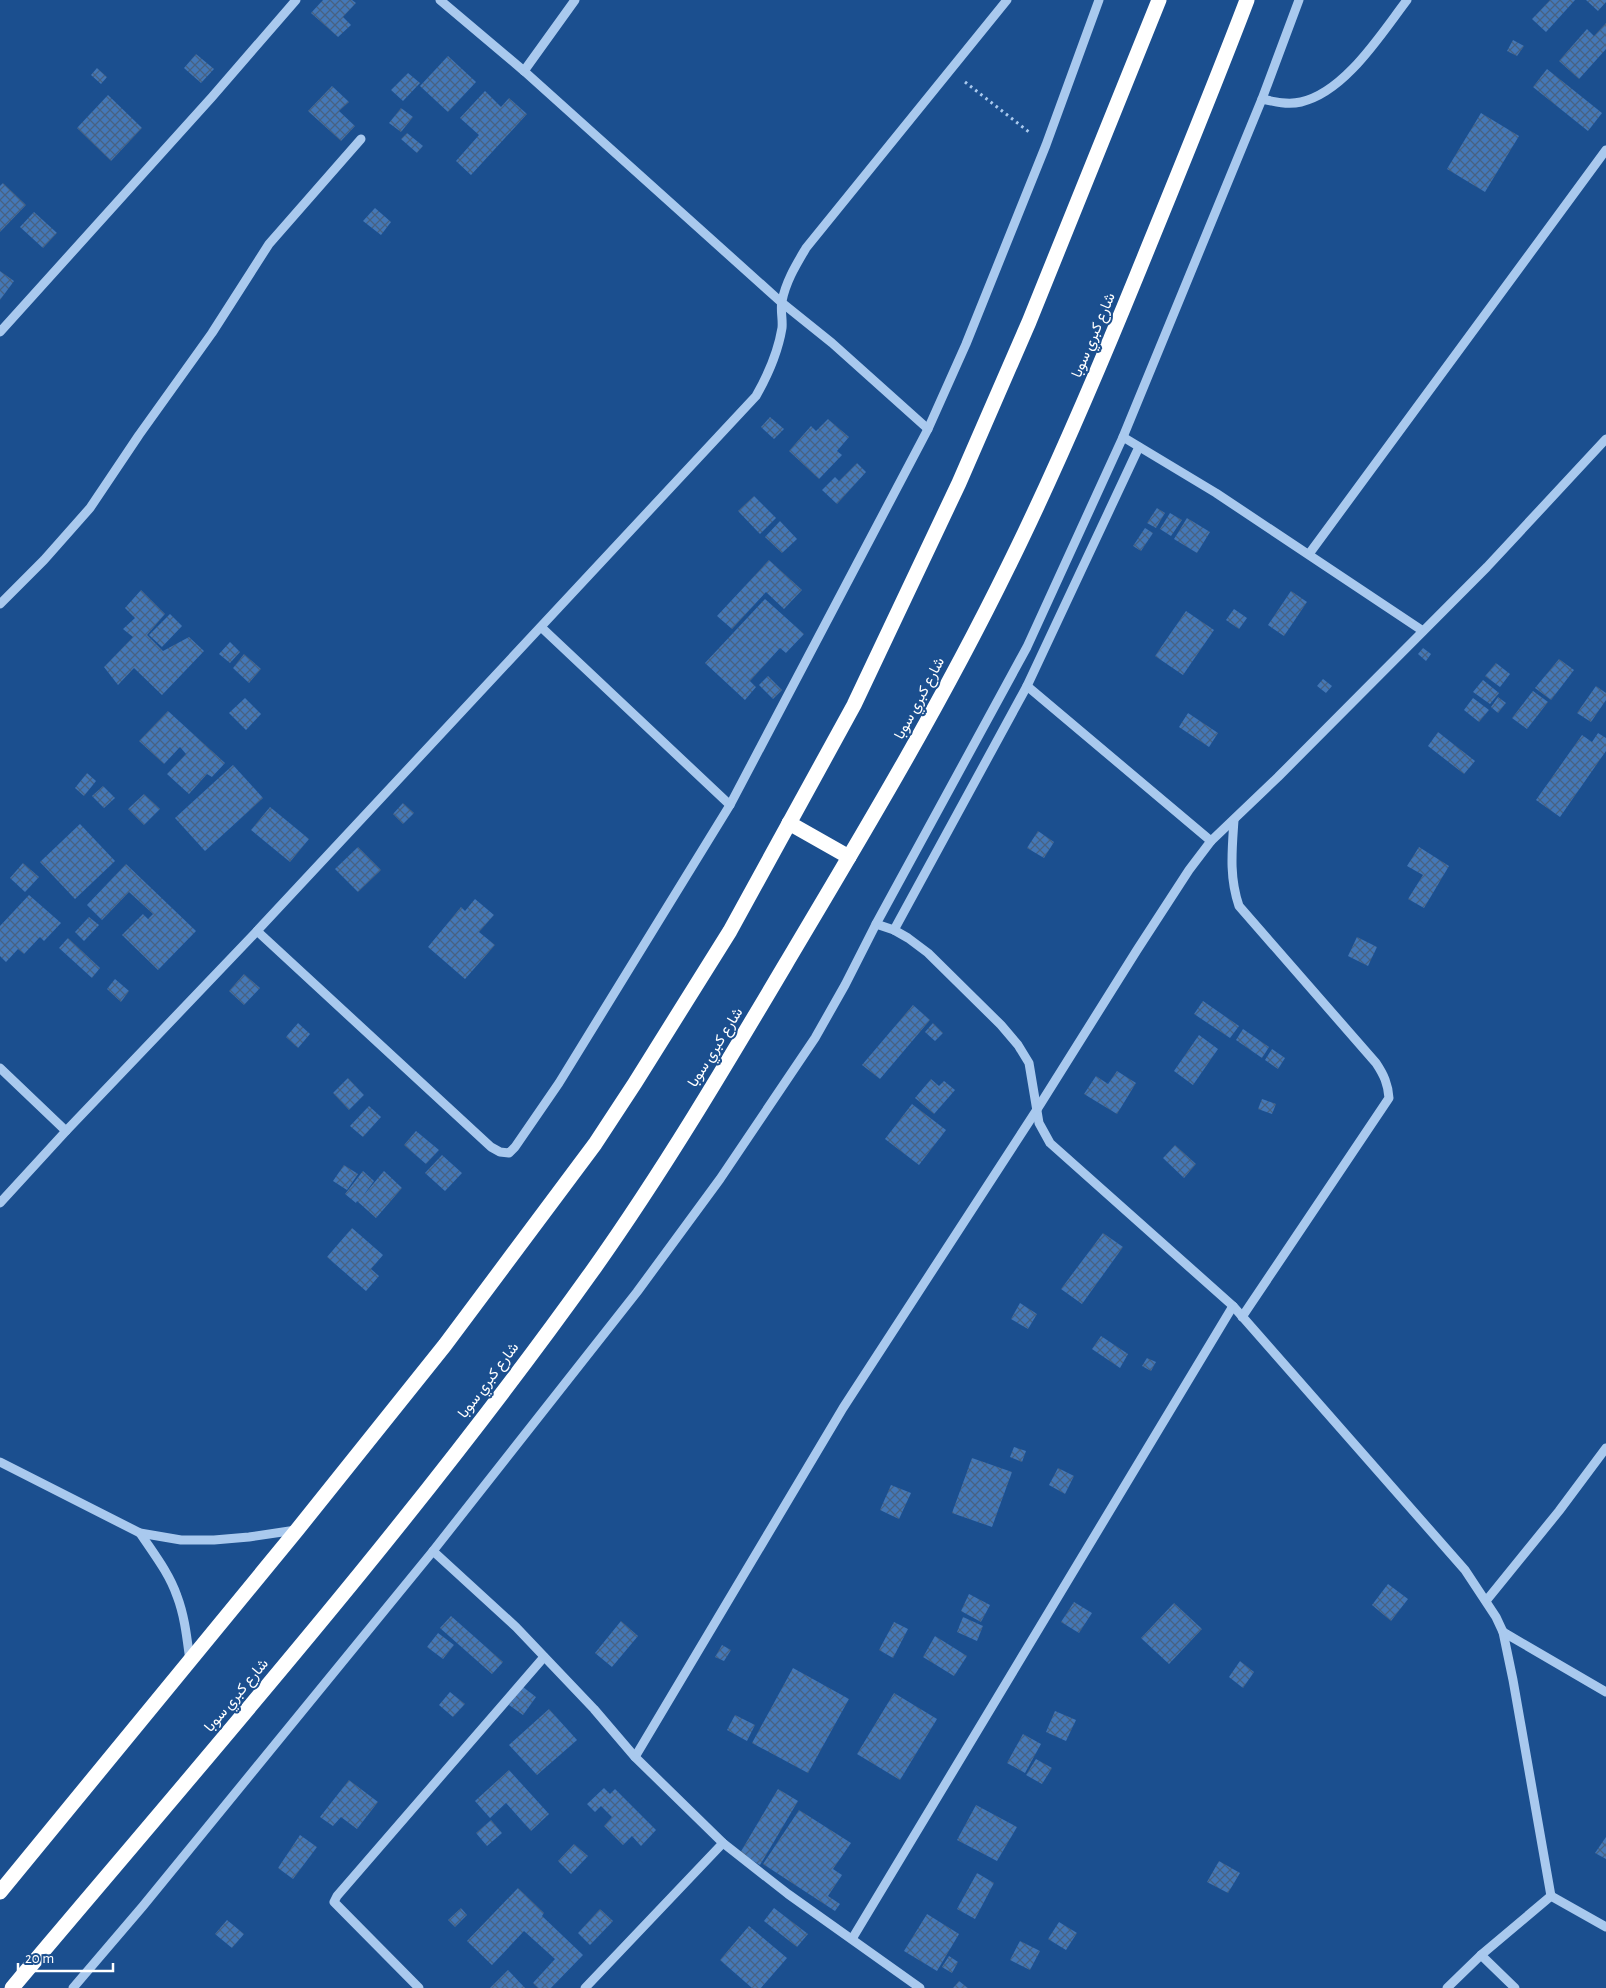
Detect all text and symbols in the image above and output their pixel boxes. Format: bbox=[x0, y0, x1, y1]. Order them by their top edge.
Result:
street label: شارع كبري سوبا bbox=[1069, 291, 1123, 382]
street label: شارع كبري سوبا bbox=[892, 655, 952, 744]
street label: شارع كبري سوبا bbox=[685, 1005, 750, 1092]
street label: شارع كبري سوبا bbox=[455, 1340, 526, 1424]
street label: شارع كبري سوبا bbox=[202, 1656, 275, 1738]
scale bar bbox=[18, 1940, 112, 1972]
text: 20 m bbox=[25, 1951, 54, 1966]

